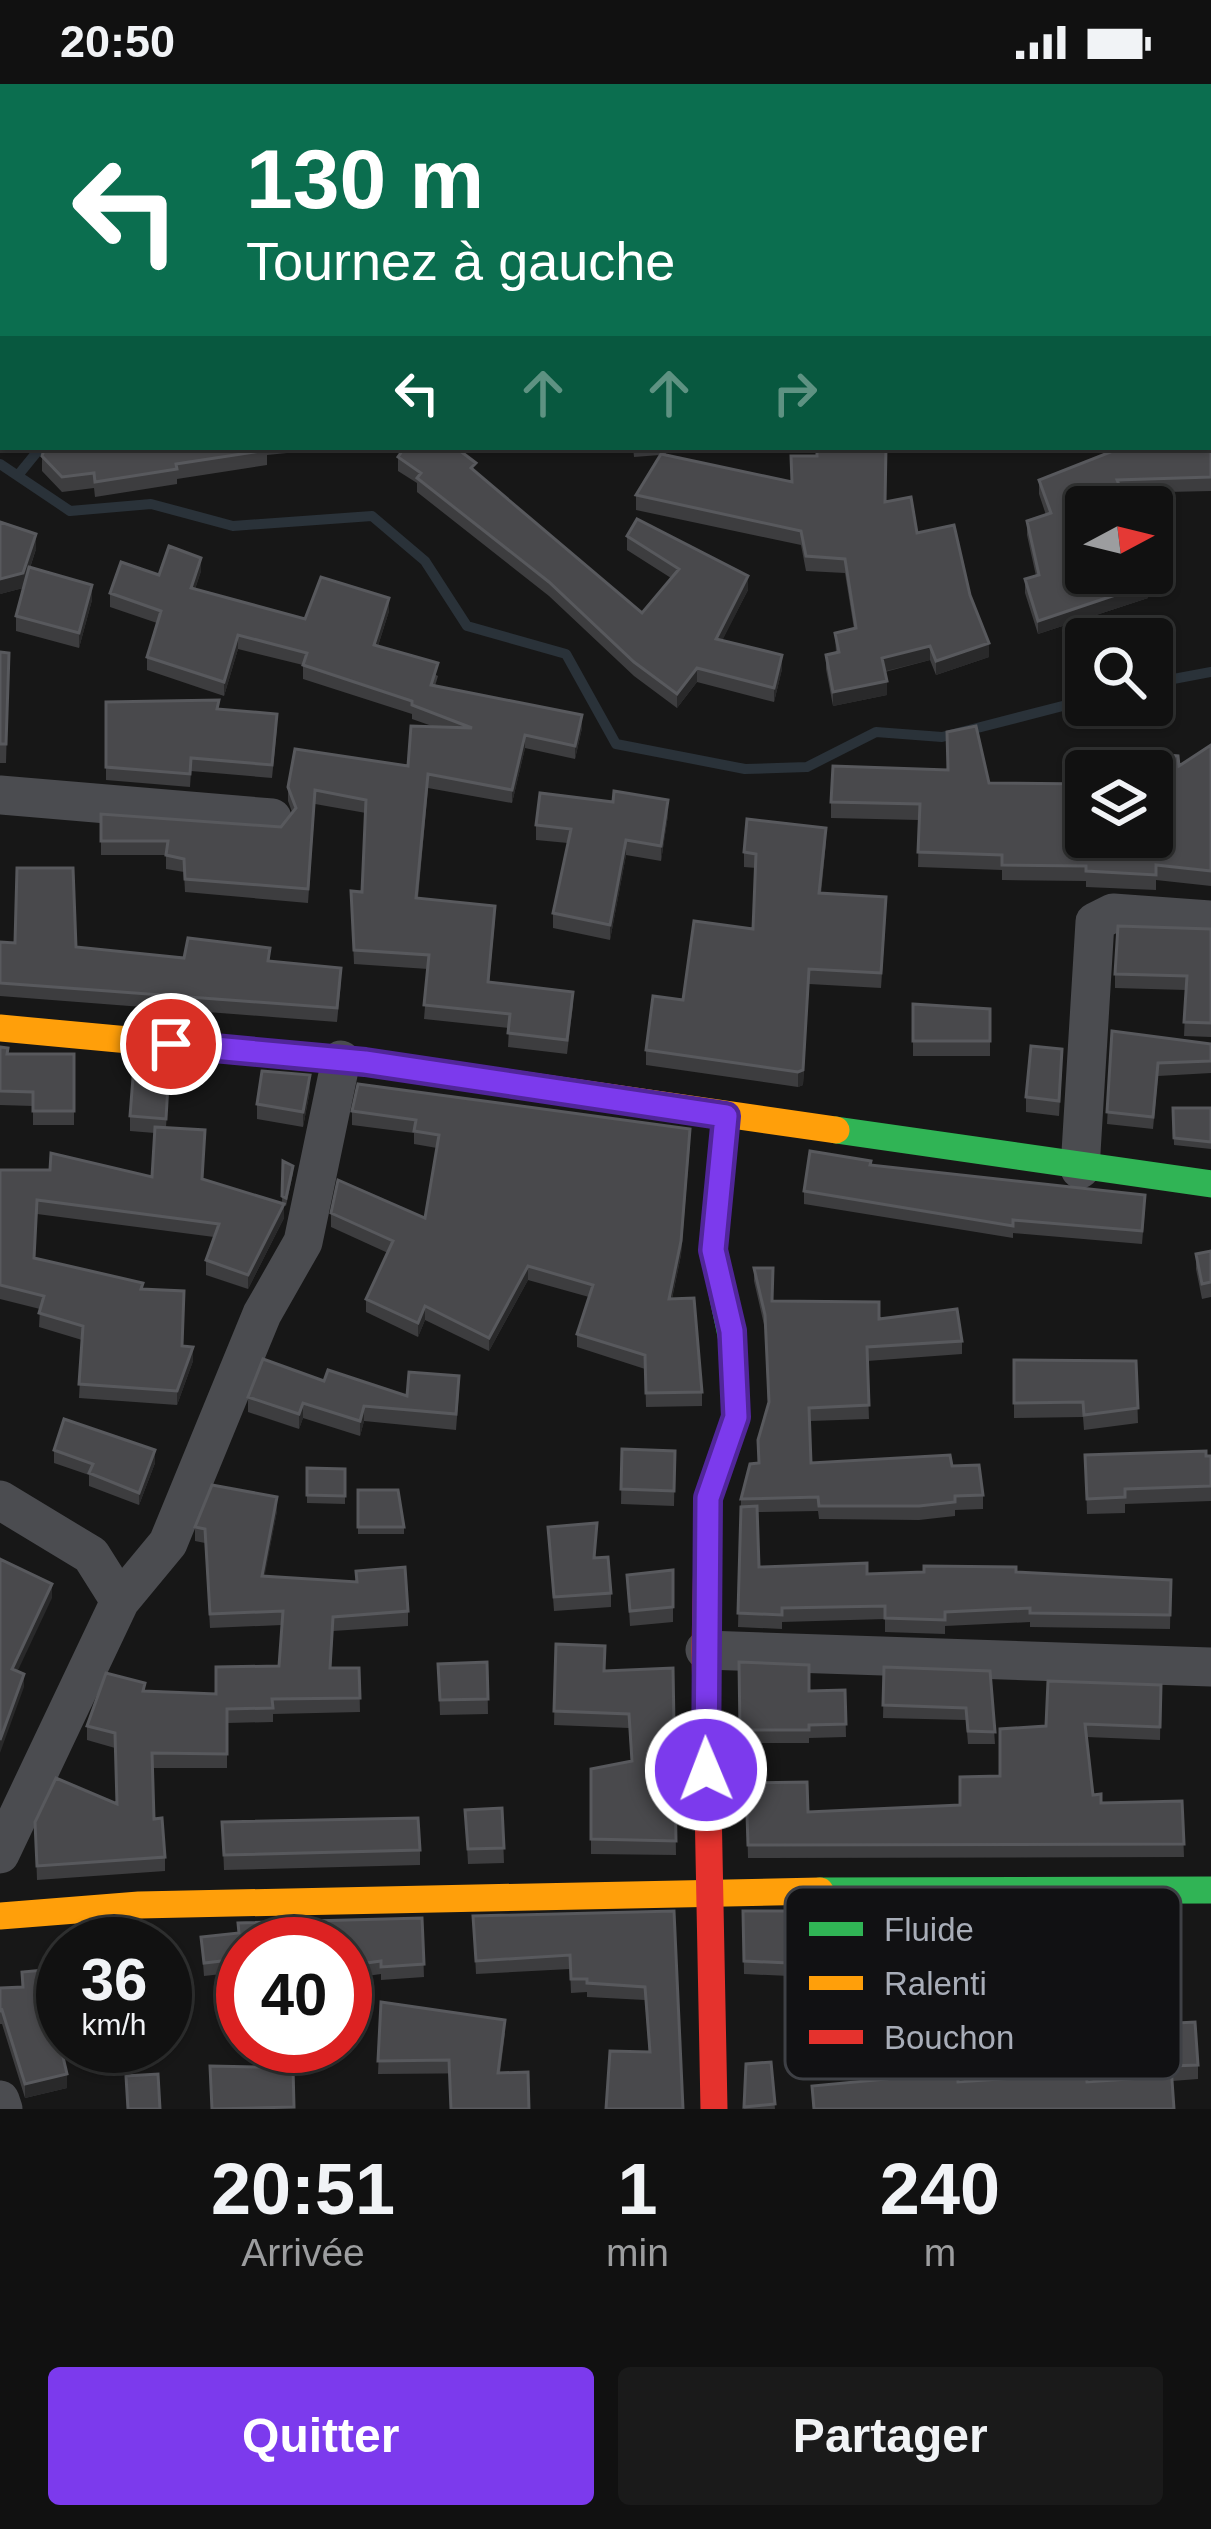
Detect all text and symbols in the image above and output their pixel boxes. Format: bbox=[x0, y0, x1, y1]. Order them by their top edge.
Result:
text: 20:50 bbox=[60, 16, 175, 67]
icon: left bbox=[48, 132, 204, 288]
text: 130 m bbox=[246, 132, 484, 226]
text: Tournez à gauche bbox=[246, 231, 675, 291]
icon: left bbox=[384, 360, 450, 426]
icon: ahead bbox=[510, 360, 576, 426]
icon: ahead bbox=[636, 360, 702, 426]
icon: right bbox=[762, 360, 828, 426]
north arrow bbox=[1065, 486, 1173, 594]
map controls bbox=[1065, 486, 1173, 858]
button: search bbox=[1065, 618, 1173, 726]
button: layers bbox=[1065, 750, 1173, 858]
pin bbox=[120, 993, 222, 1095]
icon: arrive bbox=[138, 1011, 204, 1077]
position arrow bbox=[643, 1707, 769, 1833]
legend bbox=[785, 1887, 1181, 2079]
text: Fluide bbox=[884, 1911, 974, 1948]
speed limit sign: 40 bbox=[216, 1917, 372, 2073]
text: 36 bbox=[81, 1946, 147, 2013]
text: Ralenti bbox=[884, 1965, 987, 2002]
text: km/h bbox=[81, 2008, 147, 2041]
text: Bouchon bbox=[884, 2019, 1014, 2056]
text: 20:51 bbox=[211, 2149, 395, 2229]
text: 1 bbox=[617, 2149, 658, 2229]
text: 240 bbox=[880, 2149, 1000, 2229]
text: Arrivée bbox=[241, 2231, 365, 2274]
text: min bbox=[606, 2231, 669, 2274]
text: m bbox=[924, 2231, 956, 2274]
button: Quitter bbox=[48, 2367, 594, 2505]
button: Partager bbox=[618, 2367, 1163, 2505]

